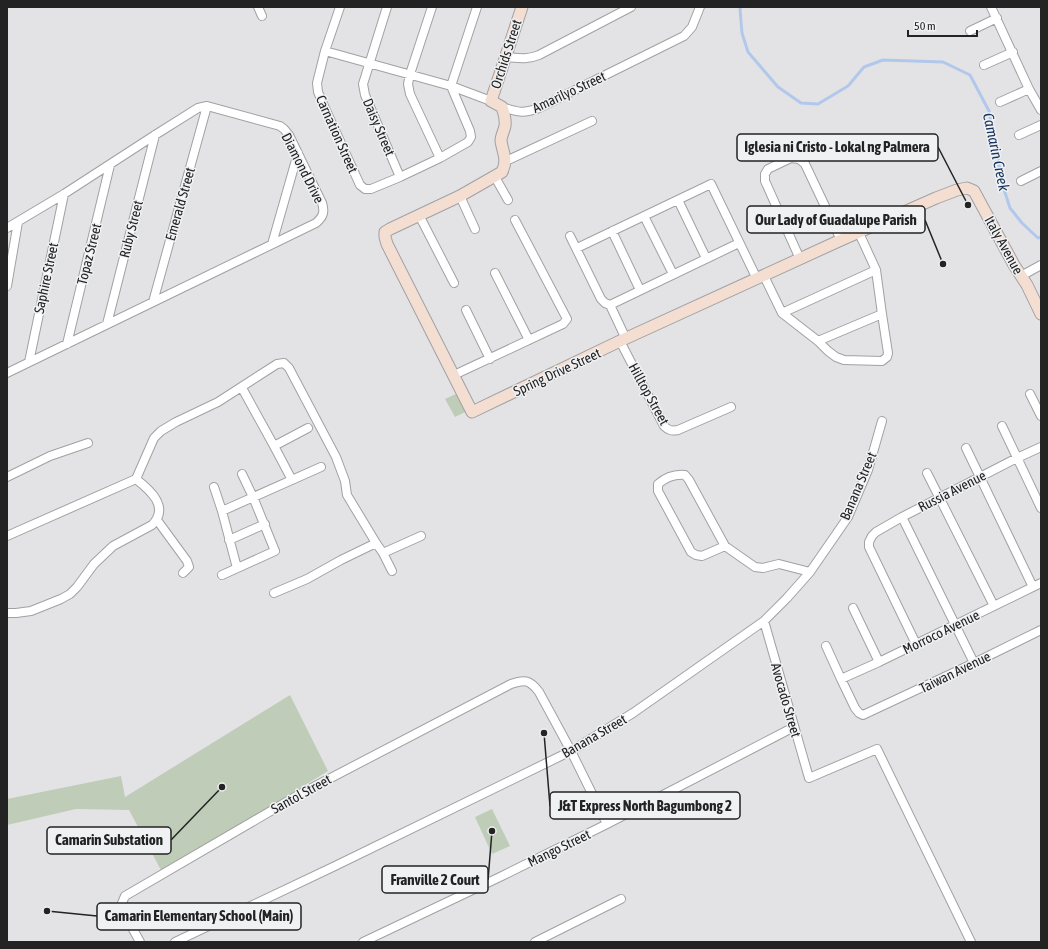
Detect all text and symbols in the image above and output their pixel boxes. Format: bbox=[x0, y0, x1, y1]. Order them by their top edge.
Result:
scale bar bbox=[908, 12, 977, 38]
street label: Orchids Street bbox=[487, 17, 525, 91]
text: 50 m bbox=[914, 19, 936, 33]
street label: Amarilyo Street bbox=[530, 68, 608, 116]
street label: Carnation Street bbox=[313, 93, 361, 175]
street label: Daisy Street bbox=[360, 96, 398, 158]
water label: Camarin Creek bbox=[980, 111, 1013, 193]
street label: Diamond Drive bbox=[278, 130, 328, 206]
callout: Iglesia ni Cristo - Lokal ng Palmera bbox=[737, 134, 938, 161]
text: Iglesia ni Cristo - Lokal ng Palmera bbox=[744, 138, 930, 155]
street label: Emerald Street bbox=[162, 165, 198, 243]
street label: Ruby Street bbox=[116, 199, 146, 259]
callout: Our Lady of Guadalupe Parish bbox=[747, 206, 925, 233]
text: Our Lady of Guadalupe Parish bbox=[755, 211, 917, 228]
street label: Italy Avenue bbox=[981, 213, 1027, 277]
street label: Topaz Street bbox=[74, 222, 104, 286]
street label: Saphire Street bbox=[31, 241, 61, 315]
street label: Spring Drive Street bbox=[511, 345, 603, 399]
street label: Hilltop Street bbox=[625, 360, 673, 428]
street label: Banana Street bbox=[836, 450, 880, 522]
street label: Russia Avenue bbox=[915, 467, 989, 515]
street label: Morroco Avenue bbox=[900, 607, 982, 657]
street label: Taiwan Avenue bbox=[917, 648, 993, 696]
street label: Avocado Street bbox=[768, 661, 804, 739]
street label: Banana Street bbox=[559, 711, 629, 761]
street label: Santol Street bbox=[268, 771, 334, 817]
callout: J&T Express North Bagumbong 2 bbox=[550, 792, 740, 819]
text: J&T Express North Bagumbong 2 bbox=[557, 797, 732, 814]
street label: Mango Street bbox=[525, 826, 593, 870]
callout: Camarin Substation bbox=[47, 827, 171, 854]
text: Camarin Substation bbox=[55, 831, 163, 848]
callout: Franville 2 Court bbox=[382, 866, 488, 893]
text: Franville 2 Court bbox=[390, 871, 480, 888]
callout: Camarin Elementary School (Main) bbox=[97, 903, 301, 930]
text: Camarin Elementary School (Main) bbox=[105, 907, 293, 924]

